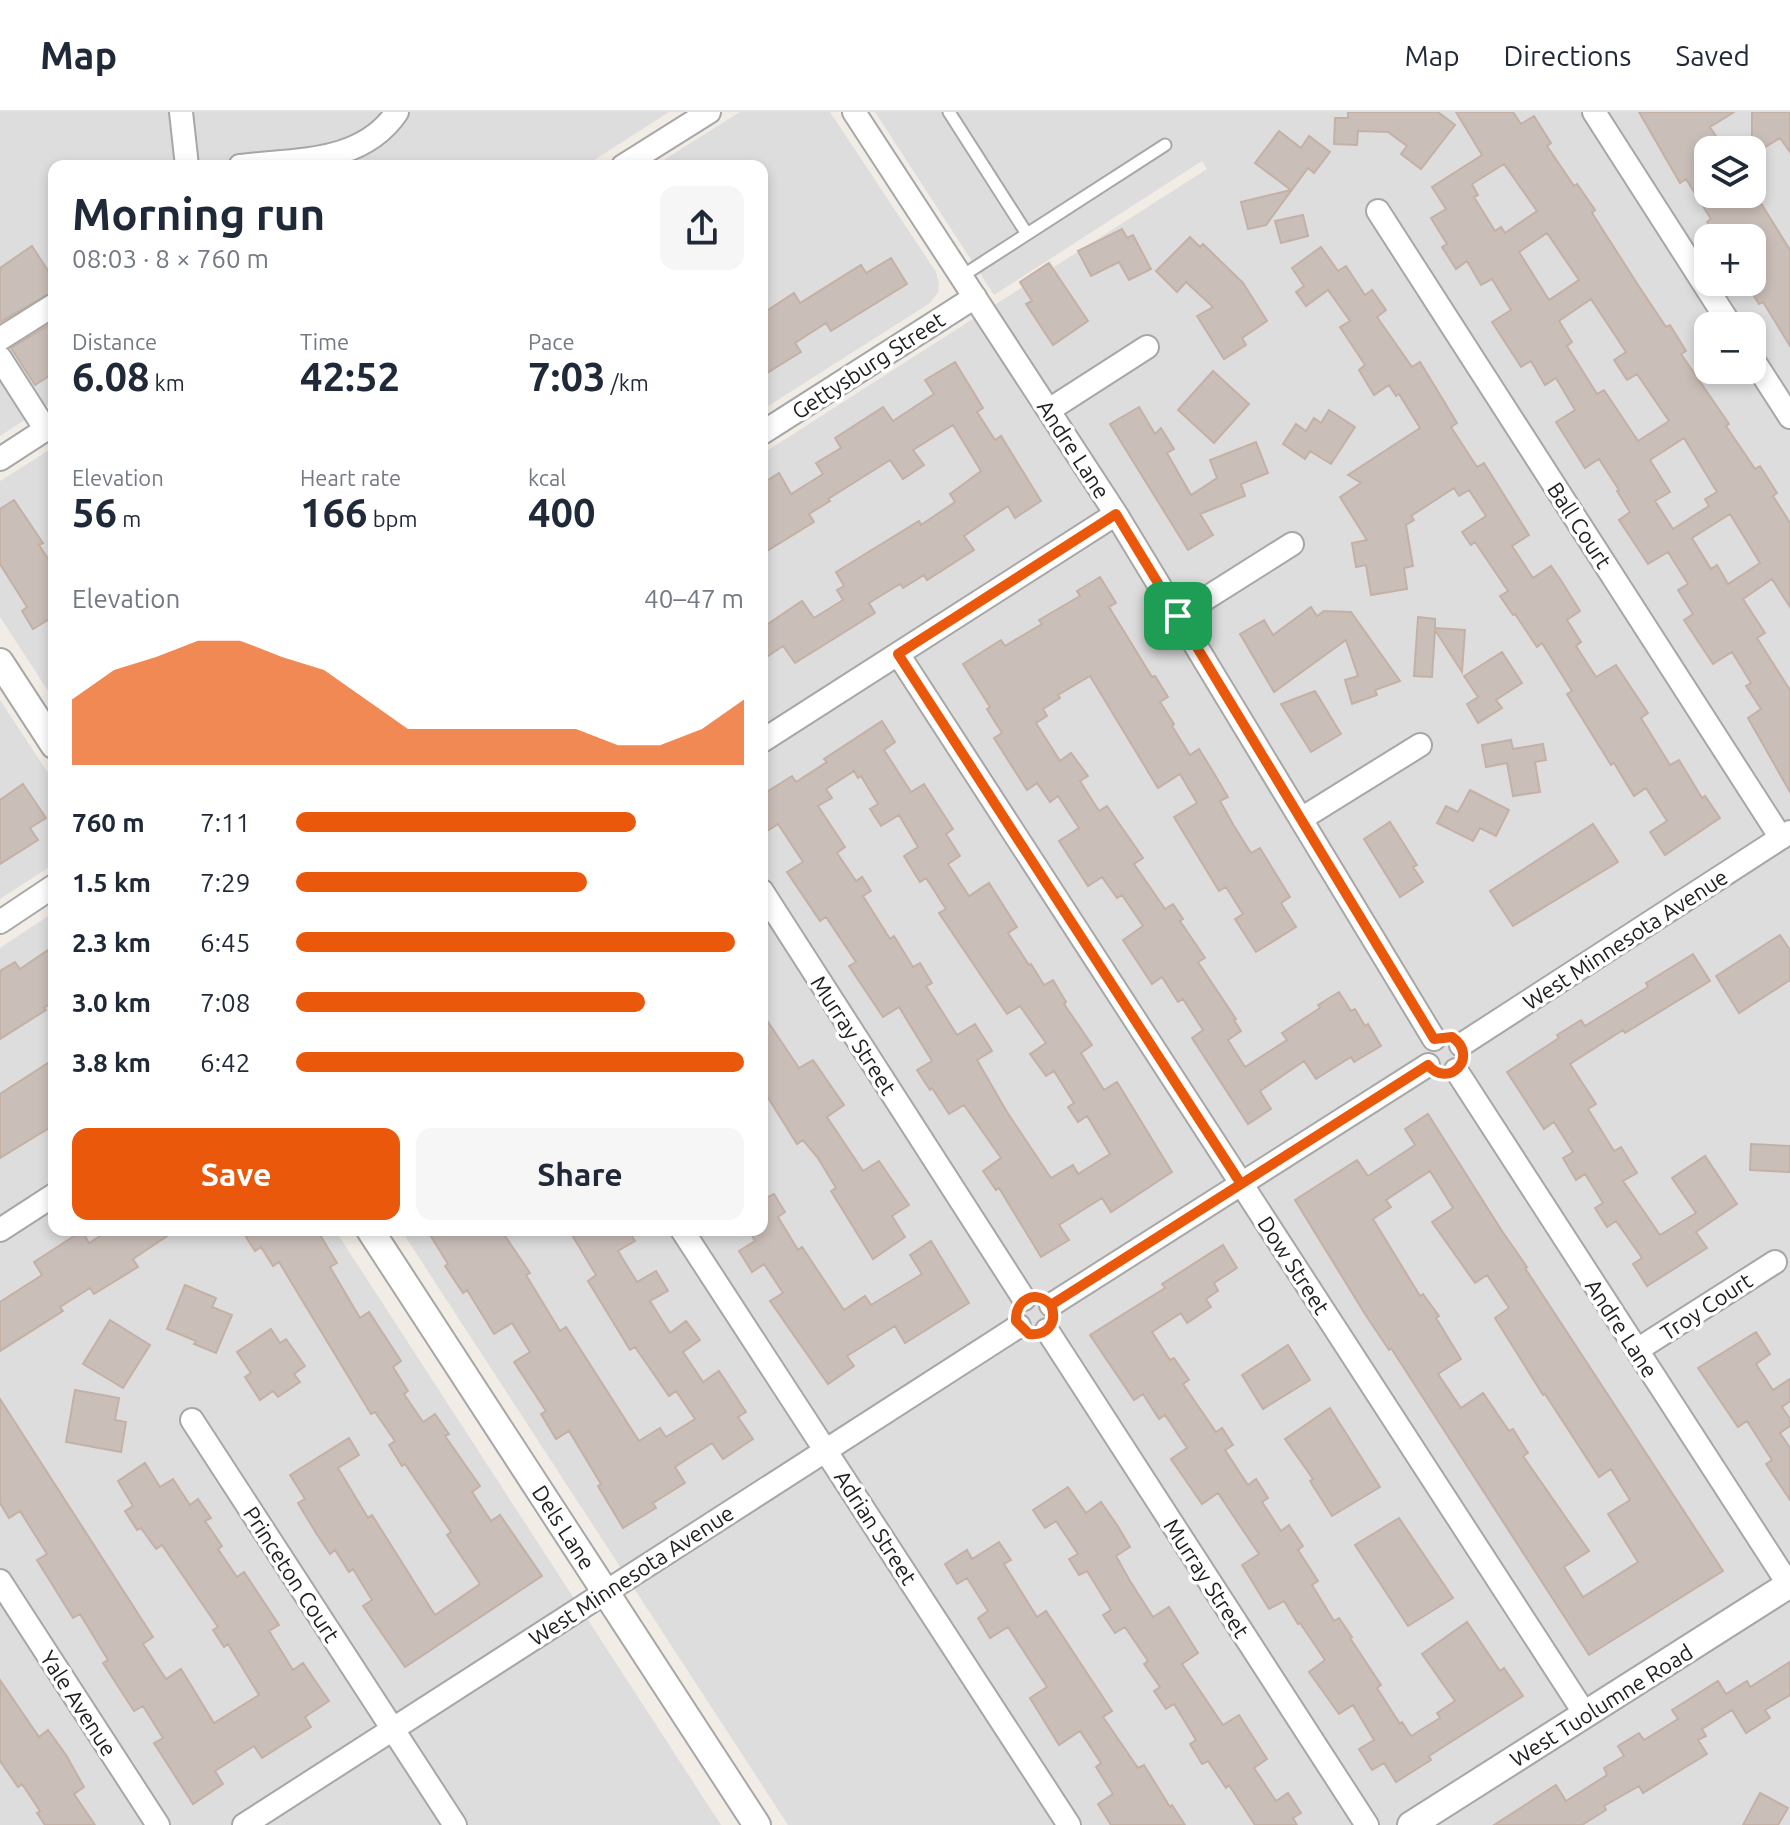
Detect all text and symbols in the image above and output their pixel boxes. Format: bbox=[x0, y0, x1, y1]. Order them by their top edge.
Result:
text: Map bbox=[40, 34, 117, 76]
text: Map bbox=[1404, 40, 1460, 71]
text: Directions bbox=[1504, 40, 1631, 71]
text: Saved bbox=[1675, 40, 1750, 71]
map controls bbox=[1694, 136, 1766, 384]
button: layers bbox=[1694, 136, 1766, 208]
button: share bbox=[660, 186, 744, 270]
text: Morning run bbox=[72, 189, 325, 238]
button: + bbox=[1694, 224, 1766, 296]
text: 08:03 · 8 × 760 m bbox=[72, 244, 269, 273]
street label: Gettysburg Street bbox=[787, 306, 949, 424]
button: − bbox=[1694, 312, 1766, 384]
text: Distance bbox=[72, 329, 157, 354]
text: Time bbox=[300, 329, 349, 354]
text: Pace bbox=[528, 329, 575, 354]
text: 6.08 bbox=[72, 354, 150, 399]
text: 42:52 bbox=[300, 354, 400, 399]
text: 7:03 bbox=[528, 354, 606, 399]
text: km bbox=[150, 370, 185, 395]
text: /km bbox=[606, 370, 649, 395]
street label: Andre Lane bbox=[1033, 395, 1115, 503]
text: Elevation bbox=[72, 465, 164, 490]
text: Heart rate bbox=[300, 465, 401, 490]
text: kcal bbox=[528, 465, 566, 490]
street label: Ball Court bbox=[1543, 477, 1617, 573]
text: 56 bbox=[72, 490, 117, 535]
text: 166 bbox=[300, 490, 368, 535]
text: 400 bbox=[528, 490, 596, 535]
text: m bbox=[117, 506, 141, 531]
text: bpm bbox=[368, 506, 417, 531]
pin bbox=[1144, 582, 1212, 650]
text: Elevation bbox=[72, 584, 180, 613]
text: 40–47 m bbox=[644, 584, 744, 613]
icon: arrive bbox=[1156, 594, 1200, 638]
text: 760 m bbox=[72, 808, 145, 837]
text: 7:11 bbox=[200, 808, 250, 837]
street label: West Minnesota Avenue bbox=[1518, 864, 1732, 1014]
text: 1.5 km bbox=[72, 868, 151, 897]
text: 7:29 bbox=[200, 868, 250, 897]
text: 2.3 km bbox=[72, 928, 151, 957]
text: 6:45 bbox=[200, 928, 250, 957]
street label: Murray Street bbox=[806, 971, 902, 1099]
text: 3.0 km bbox=[72, 988, 151, 1017]
text: 7:08 bbox=[200, 988, 250, 1017]
text: 3.8 km bbox=[72, 1048, 151, 1077]
text: 6:42 bbox=[200, 1048, 250, 1077]
button: Save bbox=[72, 1128, 400, 1220]
button: Share bbox=[416, 1128, 744, 1220]
street label: Dow Street bbox=[1253, 1211, 1335, 1319]
street label: Troy Court bbox=[1656, 1267, 1757, 1345]
street label: Andre Lane bbox=[1581, 1274, 1663, 1382]
street label: Adrian Street bbox=[830, 1465, 922, 1589]
street label: Dels Lane bbox=[528, 1480, 600, 1574]
street label: West Minnesota Avenue bbox=[524, 1500, 738, 1650]
street label: Princeton Court bbox=[239, 1501, 345, 1647]
street label: Murray Street bbox=[1159, 1514, 1255, 1642]
street label: West Tuolumne Road bbox=[1505, 1639, 1697, 1771]
street label: Yale Avenue bbox=[36, 1646, 122, 1760]

